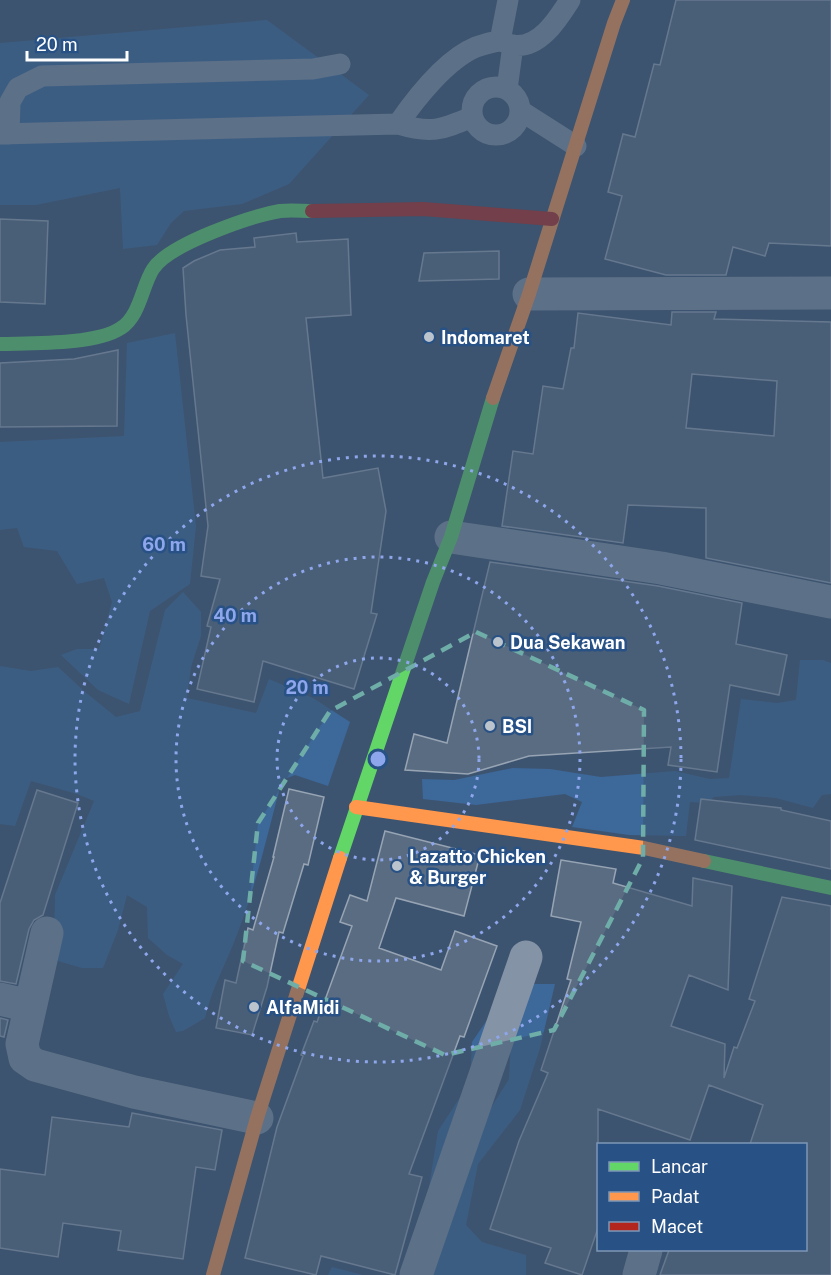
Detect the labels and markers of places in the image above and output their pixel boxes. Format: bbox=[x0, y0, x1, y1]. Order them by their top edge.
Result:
place label: Indomaret bbox=[441, 327, 530, 348]
marker: Indomaret bbox=[422, 330, 436, 344]
place label: Dua Sekawan bbox=[510, 632, 625, 653]
marker: Dua Sekawan bbox=[491, 635, 505, 649]
place label: BSI bbox=[502, 716, 532, 737]
marker: BSI bbox=[483, 719, 497, 733]
centre of rings bbox=[368, 749, 388, 769]
place label: Lazatto Chicken & Burger bbox=[409, 846, 546, 888]
marker: Lazatto Chicken & Burger bbox=[390, 859, 404, 873]
place label: AlfaMidi bbox=[266, 997, 339, 1018]
marker: AlfaMidi bbox=[247, 1000, 261, 1014]

